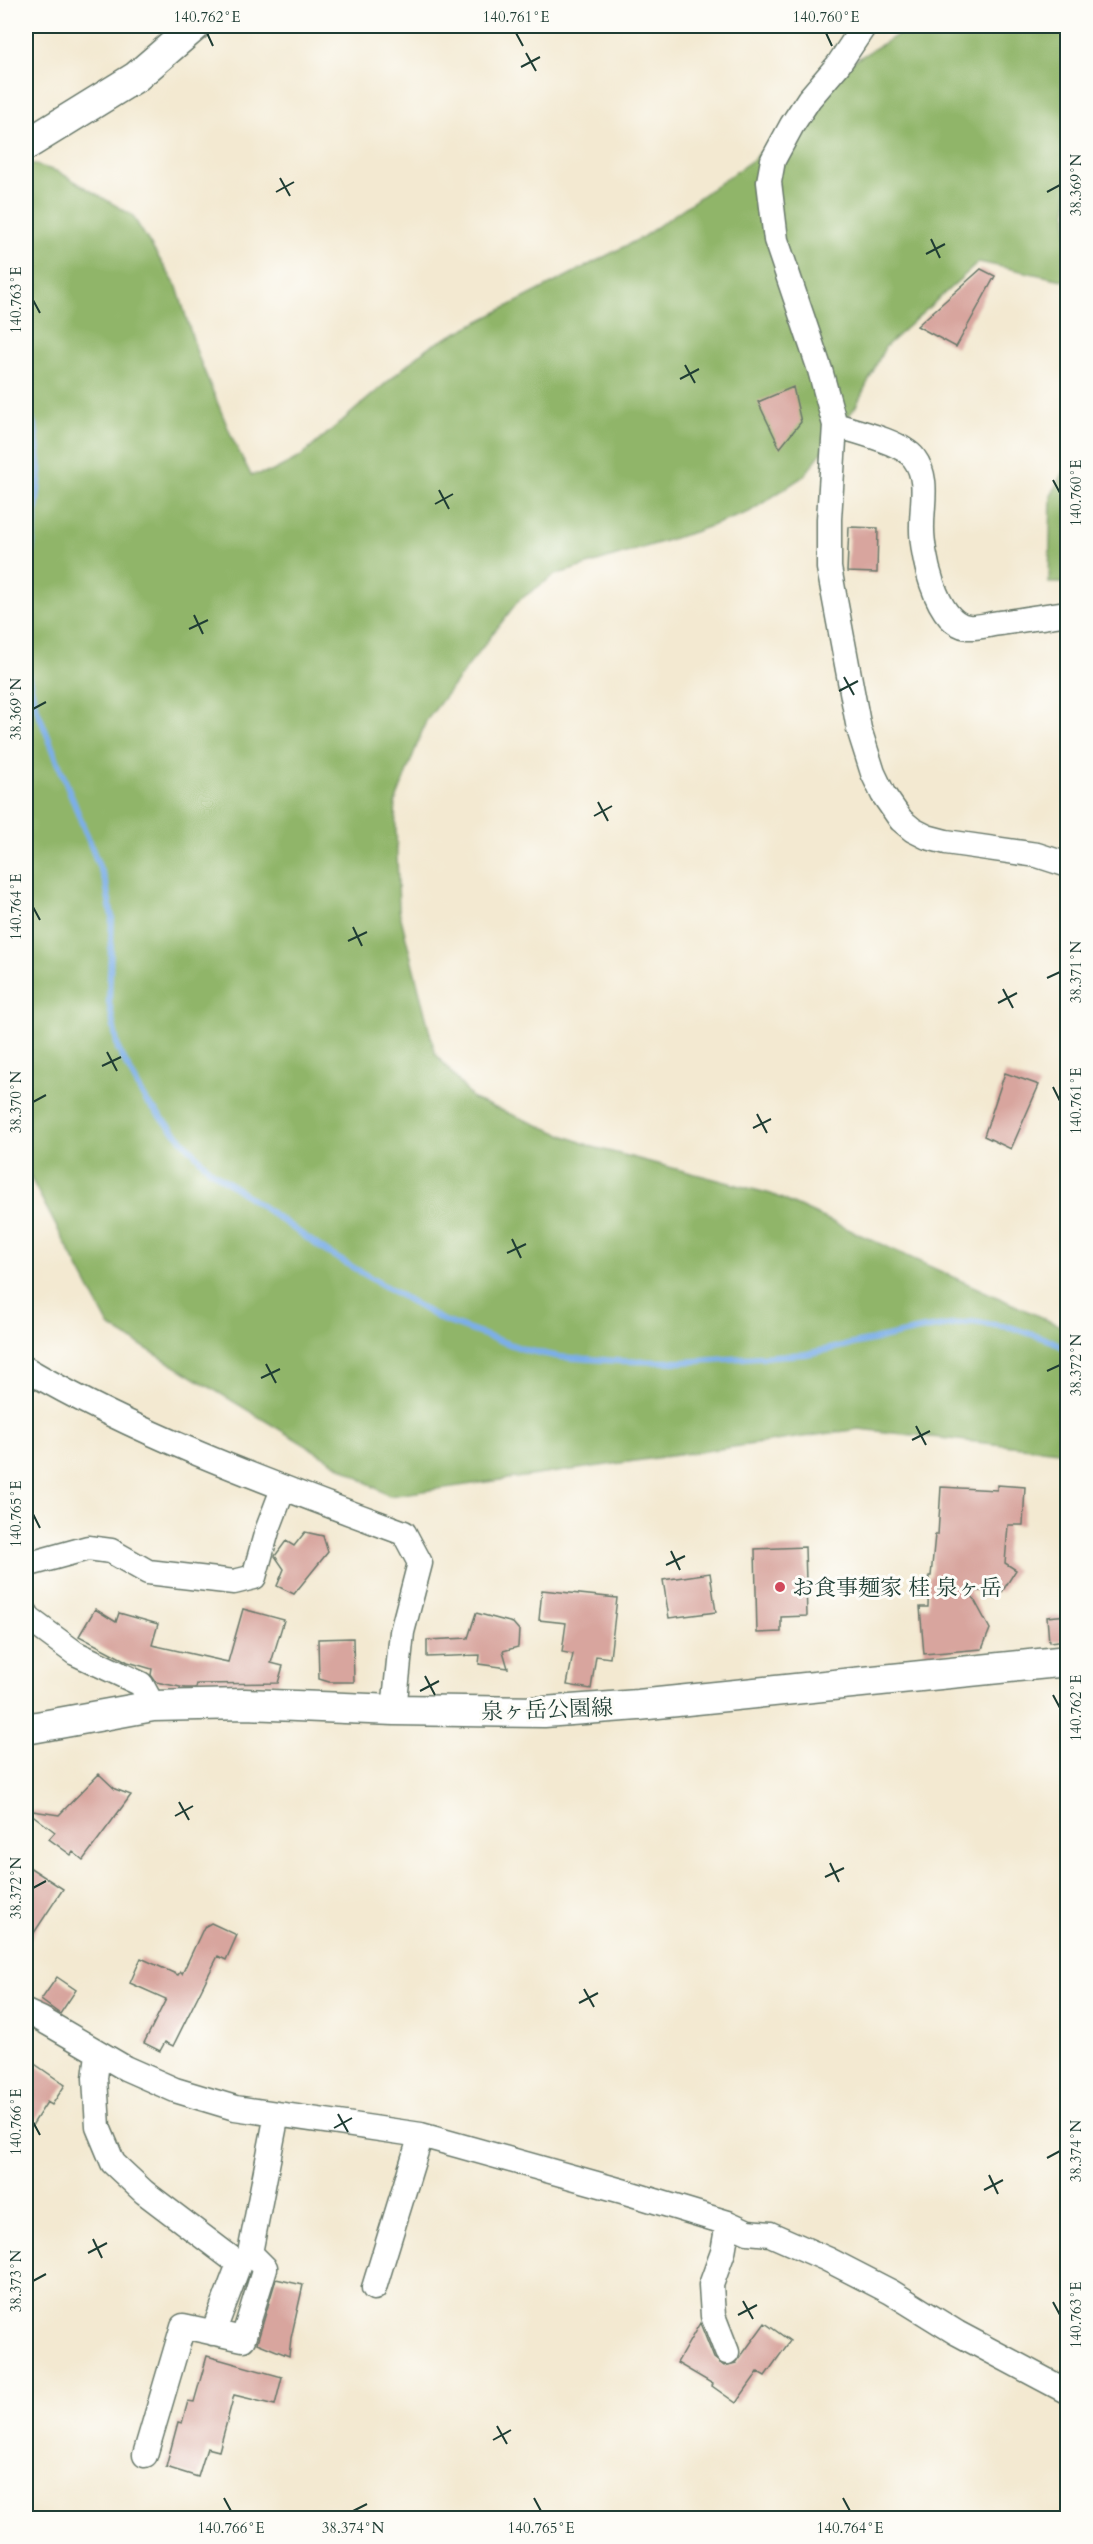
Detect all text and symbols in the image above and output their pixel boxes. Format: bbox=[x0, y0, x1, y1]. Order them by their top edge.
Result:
text: 140.762°E bbox=[174, 7, 240, 27]
text: 140.761°E bbox=[483, 7, 549, 27]
text: 140.760°E bbox=[793, 7, 859, 27]
text: 38.369°N bbox=[1066, 153, 1086, 216]
text: 140.763°E bbox=[6, 267, 26, 333]
text: 140.760°E bbox=[1066, 460, 1086, 526]
text: 38.369°N bbox=[6, 677, 26, 740]
text: 140.764°E bbox=[6, 874, 26, 940]
text: 38.371°N bbox=[1066, 940, 1086, 1003]
text: 140.761°E bbox=[1066, 1068, 1086, 1134]
text: 38.370°N bbox=[6, 1070, 26, 1133]
text: 38.372°N bbox=[1066, 1333, 1086, 1396]
text: 140.765°E bbox=[6, 1481, 26, 1547]
place label: お食事麺家 桂 泉ヶ岳 bbox=[792, 1573, 1002, 1603]
marker: お食事麺家 桂 泉ヶ岳 bbox=[773, 1580, 787, 1594]
text: 140.762°E bbox=[1066, 1675, 1086, 1741]
street label: 泉ヶ岳公園線 bbox=[481, 1693, 614, 1727]
text: 38.372°N bbox=[6, 1856, 26, 1919]
text: 140.766°E bbox=[6, 2089, 26, 2155]
text: 38.374°N bbox=[1066, 2119, 1086, 2182]
text: 38.373°N bbox=[6, 2249, 26, 2312]
text: 140.763°E bbox=[1066, 2282, 1086, 2348]
text: 140.766°E bbox=[198, 2518, 264, 2538]
text: 38.374°N bbox=[322, 2518, 385, 2538]
text: 140.765°E bbox=[508, 2518, 574, 2538]
text: 140.764°E bbox=[817, 2518, 883, 2538]

